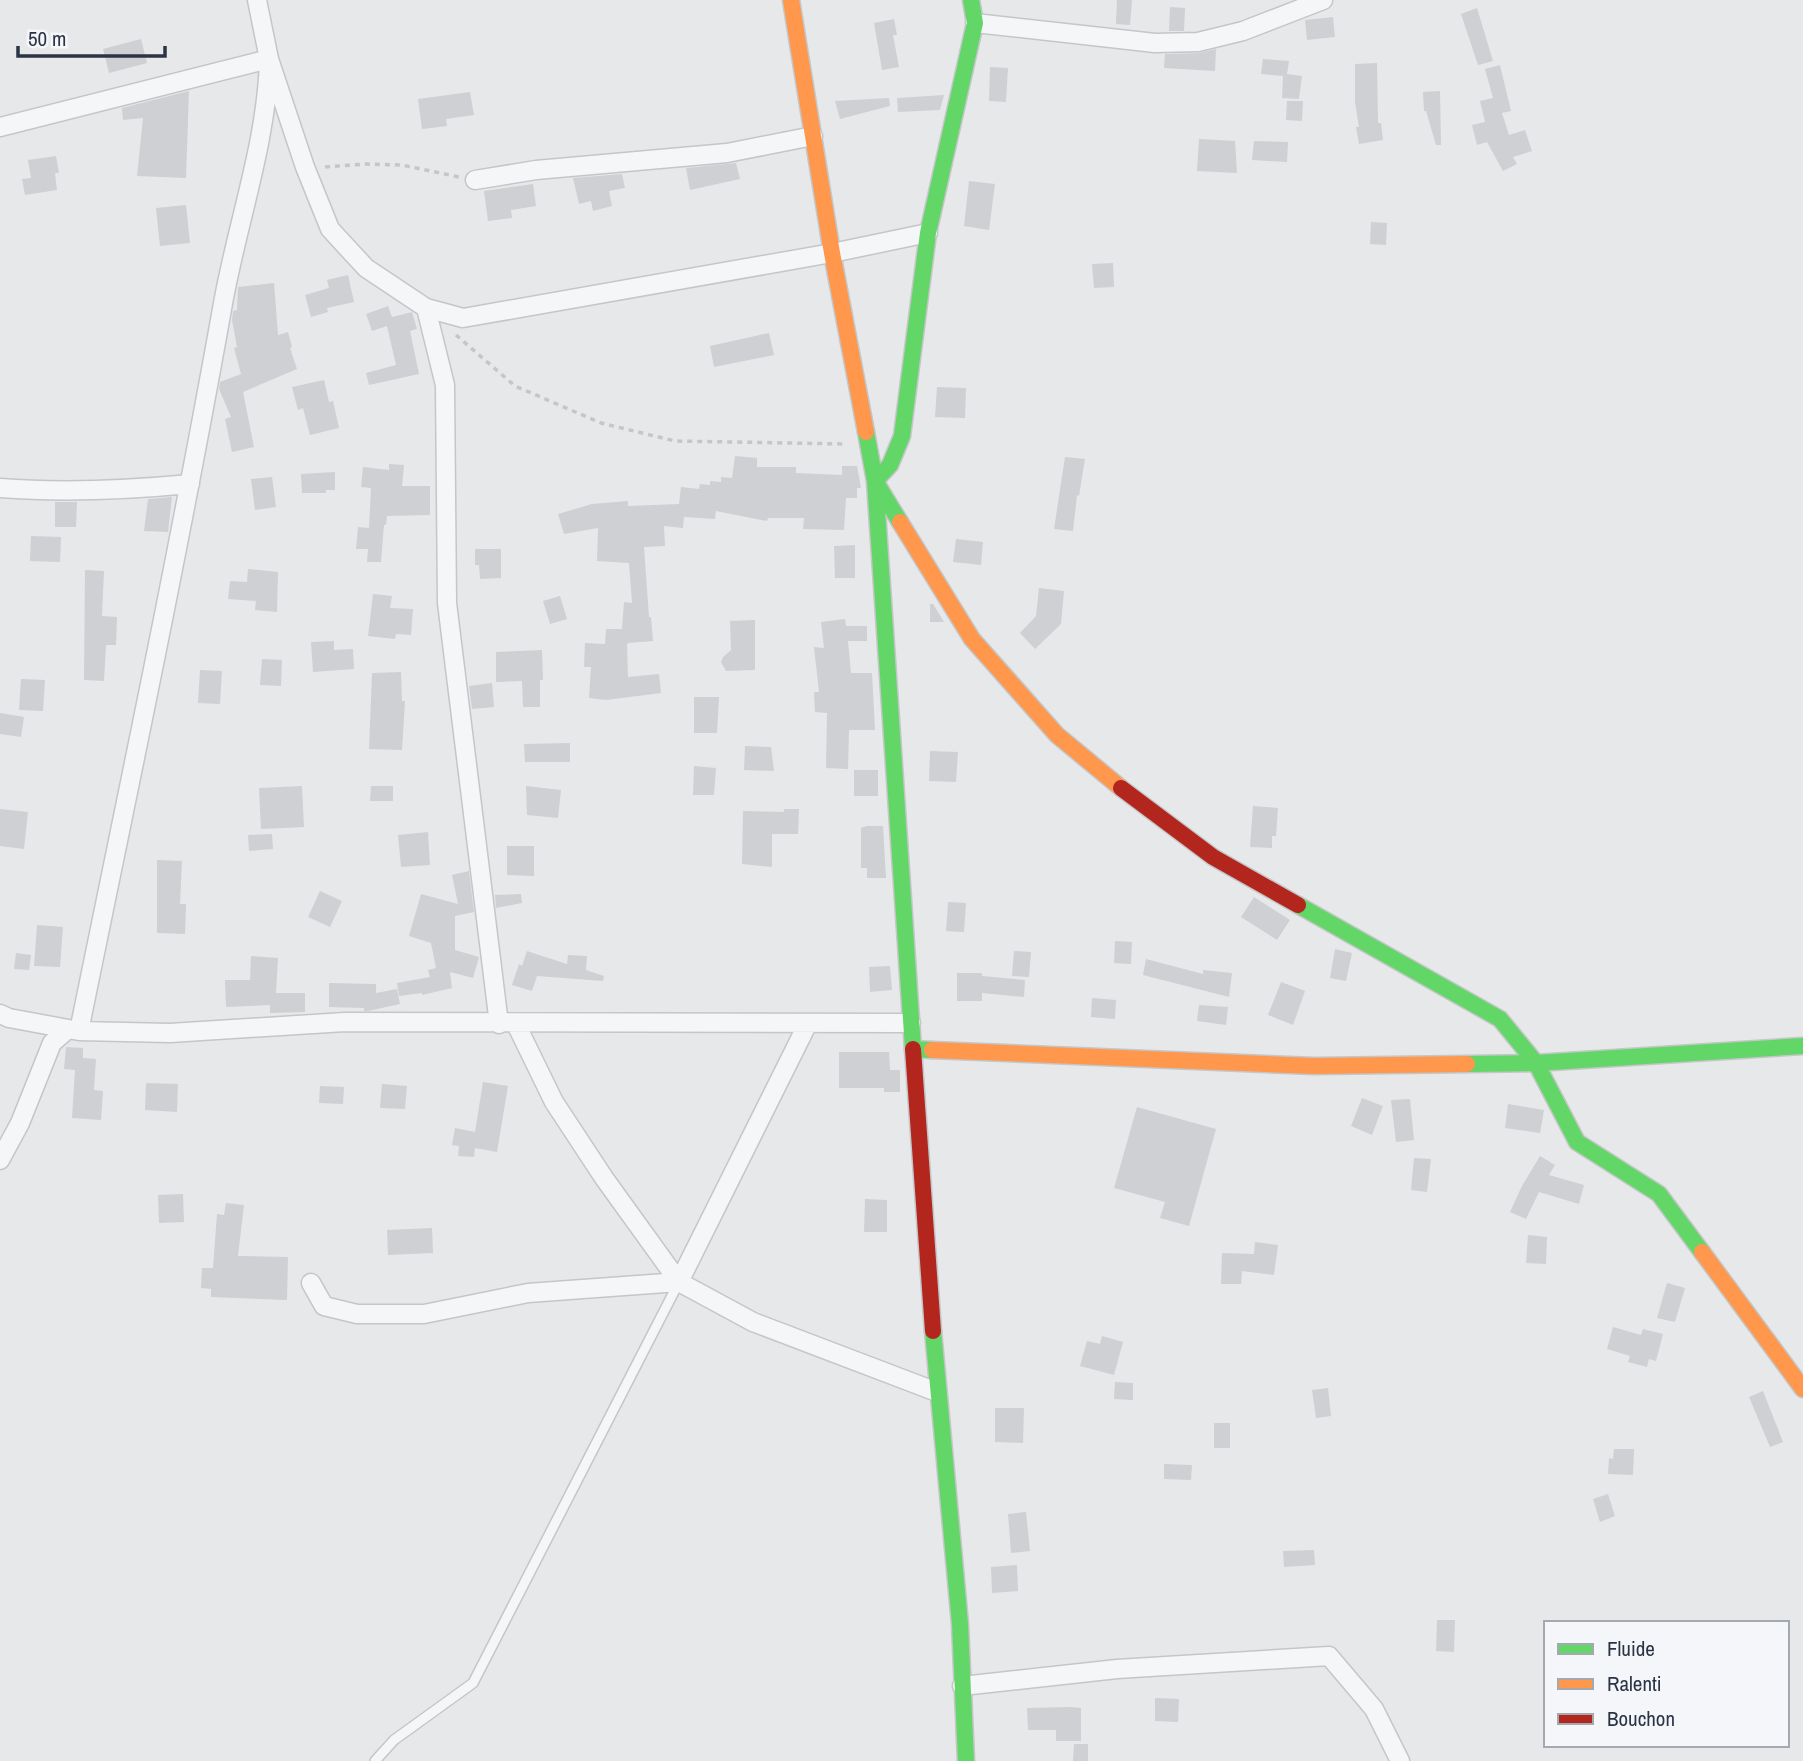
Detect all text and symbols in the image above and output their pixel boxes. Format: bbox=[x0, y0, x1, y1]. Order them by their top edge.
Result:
scale bar bbox=[18, 14, 164, 58]
text: 50 m bbox=[28, 24, 66, 53]
legend bbox=[1544, 1621, 1789, 1747]
text: Fluide bbox=[1607, 1634, 1655, 1663]
text: Ralenti bbox=[1607, 1669, 1662, 1698]
text: Bouchon bbox=[1607, 1704, 1675, 1733]

